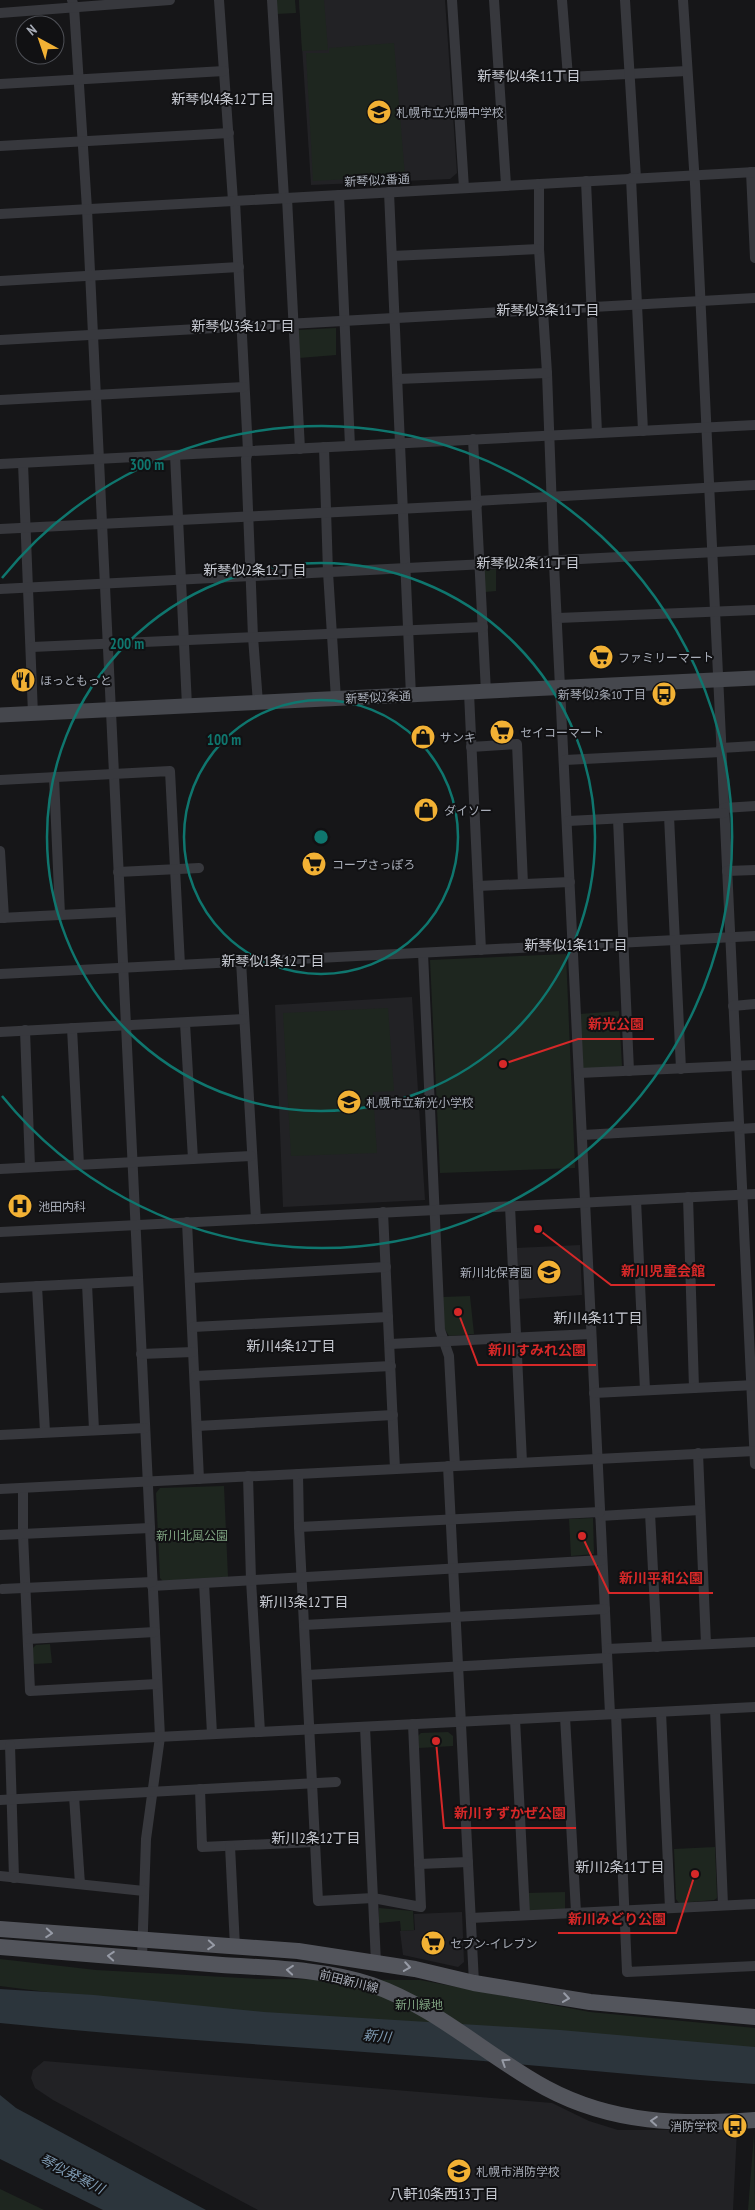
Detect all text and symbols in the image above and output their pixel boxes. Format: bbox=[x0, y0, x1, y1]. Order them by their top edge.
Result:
north arrow bbox=[15, 15, 65, 65]
text: N bbox=[23, 21, 40, 39]
district label: 新琴似4条11丁目 bbox=[478, 67, 580, 85]
district label: 新琴似4条12丁目 bbox=[172, 90, 274, 108]
school or university icon: 札幌市立光陽中学校 bbox=[366, 99, 392, 125]
place label: 札幌市立光陽中学校 bbox=[396, 105, 504, 120]
street label: 新琴似2番通 bbox=[344, 171, 410, 189]
district label: 新琴似3条11丁目 bbox=[497, 301, 599, 319]
district label: 新琴似3条12丁目 bbox=[192, 317, 294, 335]
text: 300 m bbox=[130, 455, 164, 474]
district label: 新琴似2条11丁目 bbox=[477, 554, 579, 572]
district label: 新琴似2条12丁目 bbox=[204, 561, 306, 579]
text: 200 m bbox=[110, 634, 144, 653]
supermarket icon: ファミリーマート bbox=[588, 644, 614, 670]
place label: ファミリーマート bbox=[618, 650, 714, 665]
restaurant icon: ほっともっと bbox=[10, 667, 36, 693]
place label: ほっともっと bbox=[40, 673, 112, 688]
bus stop icon: 新琴似2条10丁目 bbox=[651, 681, 677, 707]
place label: 新琴似2条10丁目 bbox=[558, 687, 646, 702]
street label: 新琴似2条通 bbox=[345, 688, 411, 706]
supermarket icon: セイコーマート bbox=[489, 719, 515, 745]
shop icon: サンキ bbox=[410, 724, 436, 750]
place label: セイコーマート bbox=[520, 725, 604, 740]
text: 100 m bbox=[207, 730, 241, 749]
place label: サンキ bbox=[440, 730, 476, 745]
shop icon: ダイソー bbox=[413, 797, 439, 823]
place label: ダイソー bbox=[444, 803, 492, 818]
centre of rings bbox=[312, 828, 330, 846]
supermarket icon: コープさっぽろ bbox=[301, 851, 327, 877]
place label: コープさっぽろ bbox=[332, 857, 415, 872]
district label: 新琴似1条11丁目 bbox=[525, 936, 627, 954]
district label: 新琴似1条12丁目 bbox=[222, 952, 324, 970]
callout: 新光公園 bbox=[578, 1010, 654, 1039]
text: 新光公園 bbox=[588, 1015, 644, 1033]
school or university icon: 札幌市立新光小学校 bbox=[336, 1089, 362, 1115]
place label: 札幌市立新光小学校 bbox=[366, 1095, 474, 1110]
hospital icon: 池田内科 bbox=[7, 1193, 33, 1219]
place label: 池田内科 bbox=[38, 1199, 86, 1214]
callout: 新川児童会館 bbox=[611, 1256, 715, 1285]
school or university icon: 新川北保育園 bbox=[536, 1259, 562, 1285]
text: 新川児童会館 bbox=[621, 1262, 705, 1280]
place label: 新川北保育園 bbox=[460, 1265, 532, 1280]
district label: 新川4条11丁目 bbox=[554, 1309, 642, 1327]
callout: 新川すみれ公園 bbox=[478, 1336, 596, 1365]
district label: 新川4条12丁目 bbox=[247, 1337, 335, 1355]
text: 新川すみれ公園 bbox=[488, 1341, 586, 1359]
park label: 新川北風公園 bbox=[156, 1528, 228, 1543]
callout: 新川平和公園 bbox=[609, 1564, 713, 1593]
text: 新川平和公園 bbox=[619, 1569, 703, 1587]
district label: 新川3条12丁目 bbox=[260, 1593, 348, 1611]
callout: 新川すずかぜ公園 bbox=[444, 1799, 576, 1828]
text: 新川すずかぜ公園 bbox=[454, 1804, 566, 1822]
district label: 新川2条12丁目 bbox=[272, 1829, 360, 1847]
district label: 新川2条11丁目 bbox=[576, 1858, 664, 1876]
callout: 新川みどり公園 bbox=[558, 1904, 676, 1933]
text: 新川みどり公園 bbox=[568, 1910, 666, 1928]
one-way arrow bbox=[45, 1927, 53, 1938]
supermarket icon: セブン-イレブン bbox=[420, 1930, 446, 1956]
place label: セブン-イレブン bbox=[450, 1936, 538, 1951]
one-way arrow bbox=[207, 1940, 215, 1951]
one-way arrow bbox=[107, 1950, 115, 1961]
one-way arrow bbox=[402, 1962, 411, 1972]
one-way arrow bbox=[286, 1965, 294, 1976]
street label: 前田新川線 bbox=[318, 1966, 380, 1996]
one-way arrow bbox=[562, 1993, 570, 2003]
park label: 新川緑地 bbox=[395, 1997, 443, 2012]
water label: 新川 bbox=[362, 2026, 394, 2047]
one-way arrow bbox=[501, 2059, 511, 2068]
bus stop icon: 消防学校 bbox=[722, 2113, 748, 2139]
one-way arrow bbox=[650, 2115, 658, 2126]
place label: 消防学校 bbox=[670, 2119, 718, 2134]
water label: 琴似発寒川 bbox=[37, 2150, 109, 2199]
school or university icon: 札幌市消防学校 bbox=[446, 2158, 472, 2184]
place label: 札幌市消防学校 bbox=[476, 2164, 560, 2179]
district label: 八軒10条西13丁目 bbox=[389, 2185, 499, 2203]

